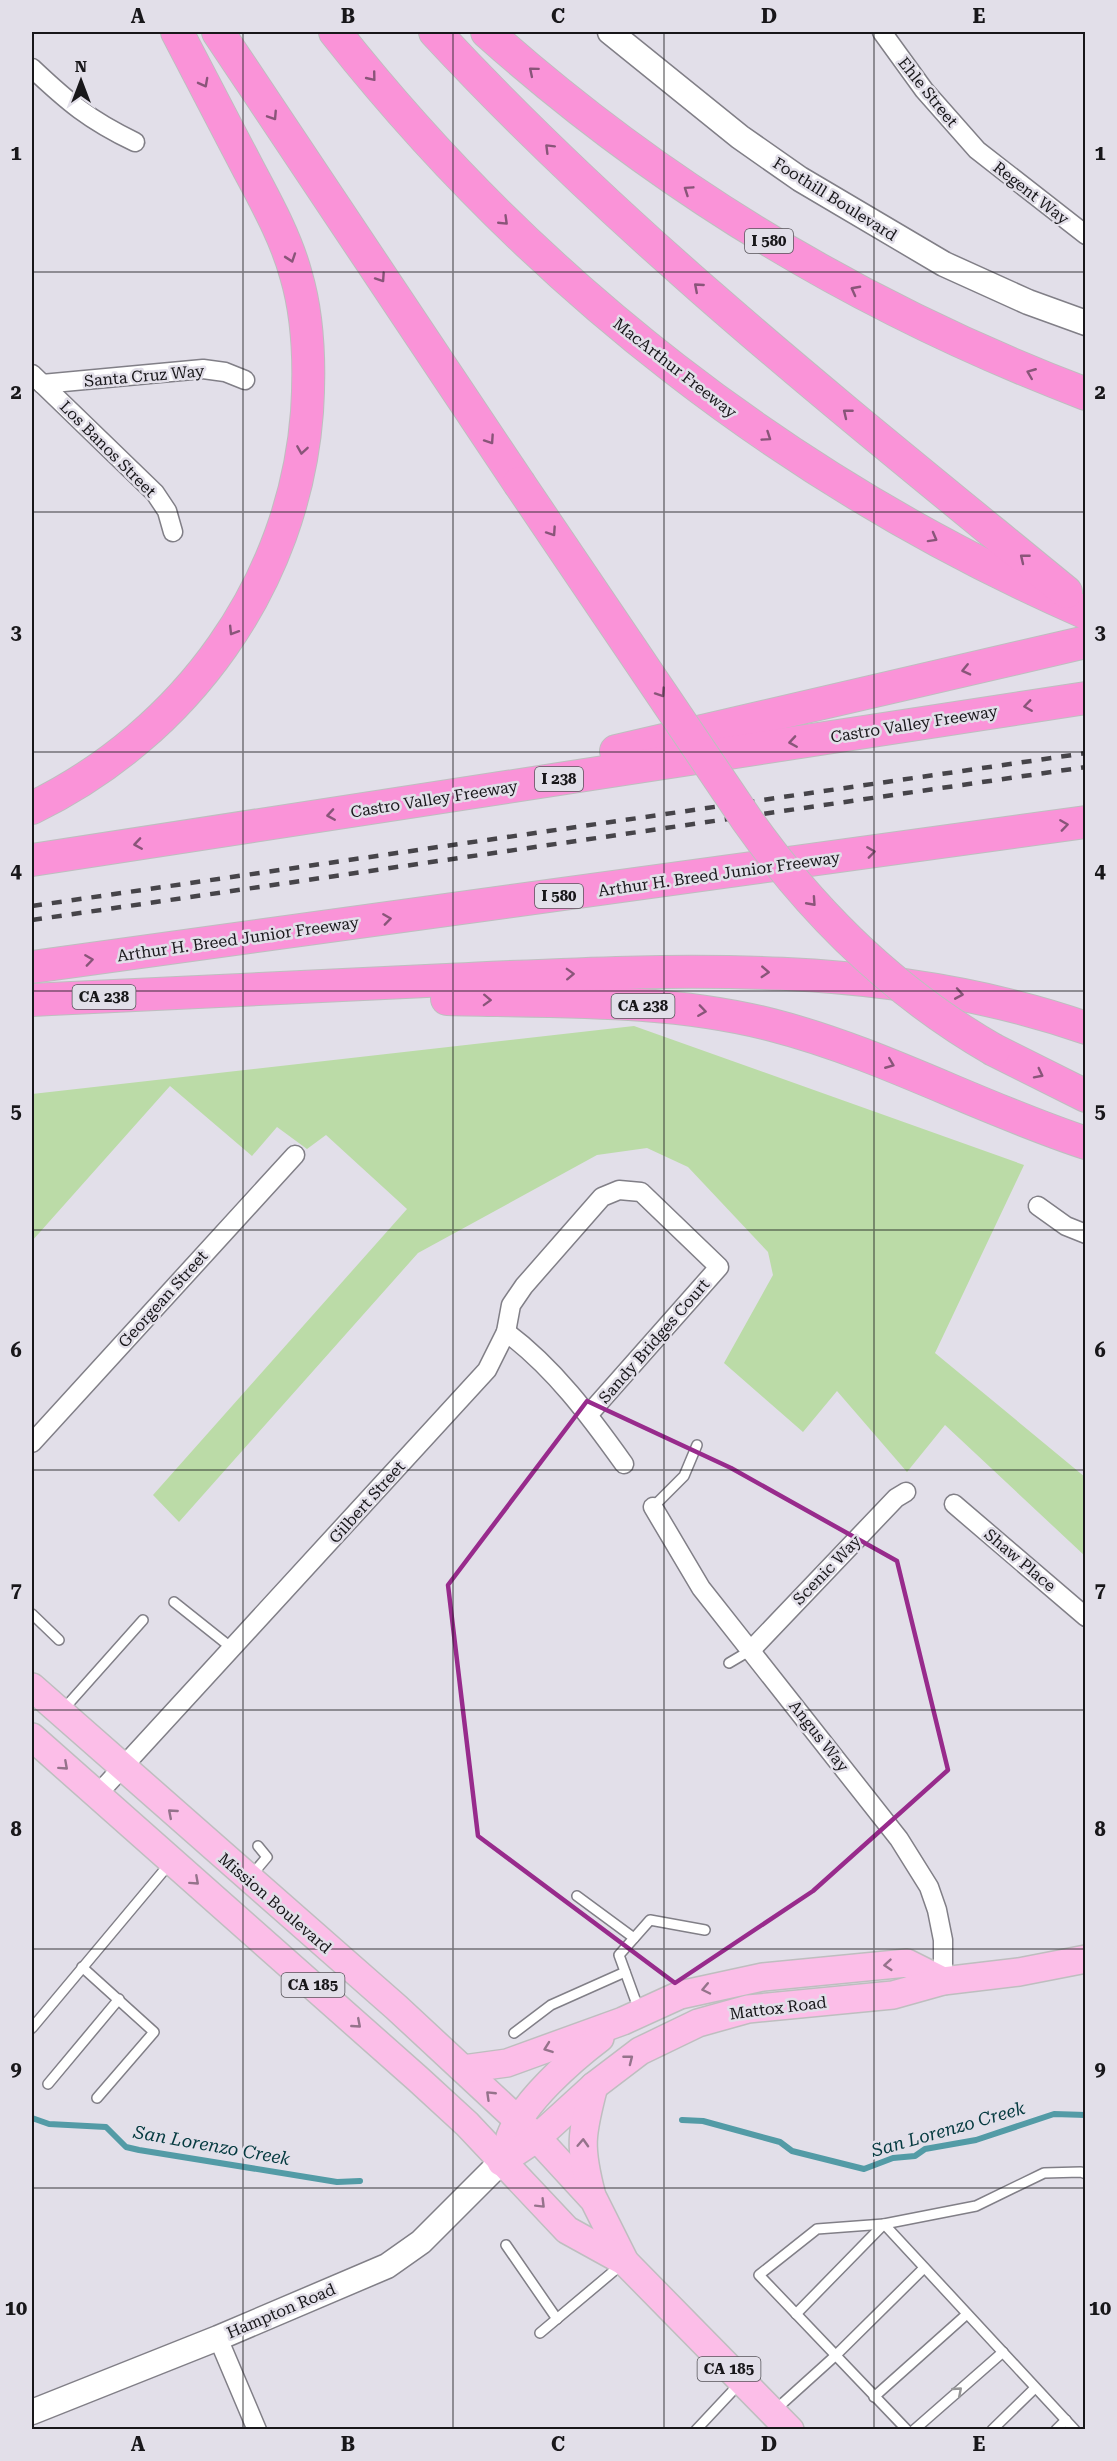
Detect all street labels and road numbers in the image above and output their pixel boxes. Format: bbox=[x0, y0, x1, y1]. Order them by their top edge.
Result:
street label: Ehle Street bbox=[894, 53, 962, 131]
street label: Foothill Boulevard bbox=[770, 153, 900, 245]
street label: Regent Way bbox=[989, 158, 1073, 229]
road number: I 580 bbox=[745, 229, 793, 253]
street label: MacArthur Freeway bbox=[610, 314, 741, 422]
street label: Santa Cruz Way bbox=[83, 361, 205, 391]
street label: Los Banos Street bbox=[56, 397, 160, 501]
street label: Castro Valley Freeway bbox=[829, 701, 999, 747]
road number: I 238 bbox=[535, 767, 583, 791]
street label: Castro Valley Freeway bbox=[349, 776, 519, 822]
street label: Arthur H. Breed Junior Freeway bbox=[597, 848, 842, 900]
road number: I 580 bbox=[535, 884, 583, 908]
street label: Arthur H. Breed Junior Freeway bbox=[116, 913, 361, 965]
road number: CA 238 bbox=[72, 985, 136, 1009]
road number: CA 238 bbox=[612, 994, 674, 1018]
street label: Georgean Street bbox=[114, 1247, 212, 1351]
street label: Sandy Bridges Court bbox=[595, 1275, 713, 1407]
street label: Gilbert Street bbox=[325, 1457, 409, 1547]
street label: Shaw Place bbox=[980, 1525, 1060, 1595]
street label: Scenic Way bbox=[789, 1531, 865, 1609]
street label: Angus Way bbox=[785, 1696, 853, 1776]
street label: Mission Boulevard bbox=[215, 1849, 335, 1957]
road number: CA 185 bbox=[282, 1973, 344, 1997]
street label: Mattox Road bbox=[728, 1993, 828, 2023]
street label: Hampton Road bbox=[224, 2280, 338, 2342]
road number: CA 185 bbox=[698, 2357, 760, 2381]

